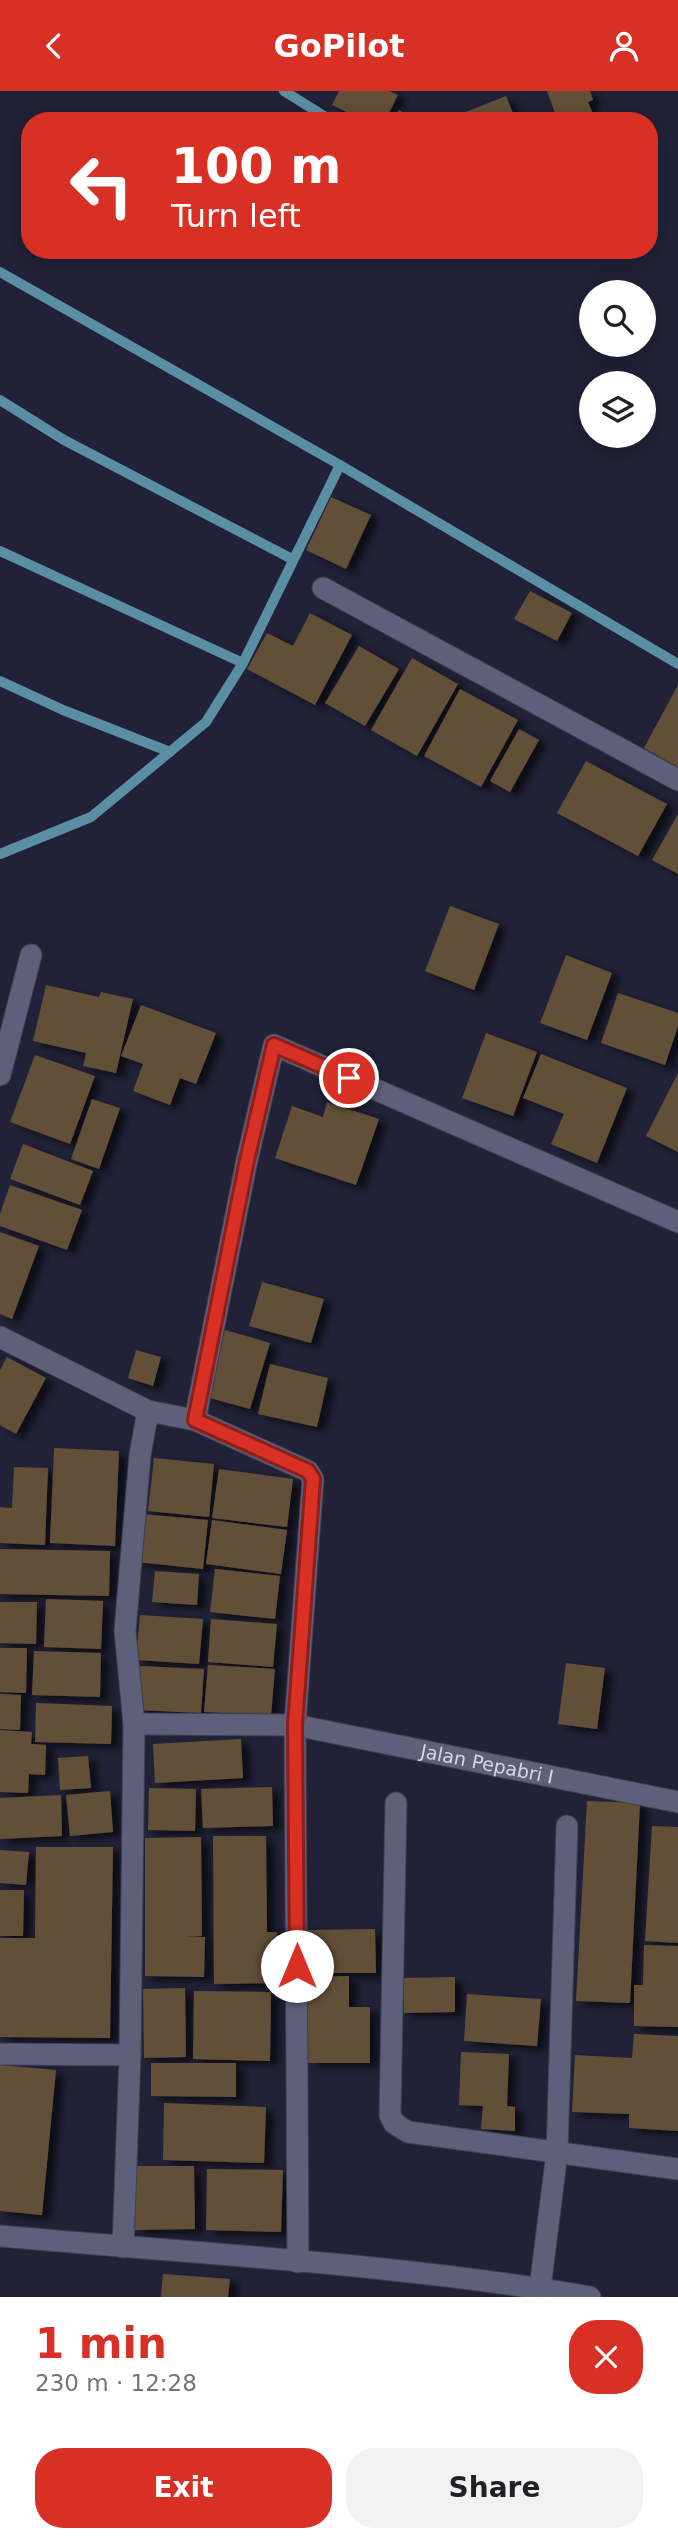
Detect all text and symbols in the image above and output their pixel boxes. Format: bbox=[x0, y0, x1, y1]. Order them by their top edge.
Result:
icon: back bbox=[35, 27, 73, 65]
text: GoPilot bbox=[274, 27, 404, 65]
icon: person bbox=[605, 27, 643, 65]
text: 100 m bbox=[171, 138, 341, 195]
icon: left bbox=[56, 140, 147, 231]
text: Turn left bbox=[171, 197, 301, 235]
map controls bbox=[579, 280, 656, 448]
button: search bbox=[579, 280, 656, 357]
button: layers bbox=[579, 371, 656, 448]
pin bbox=[319, 1048, 379, 1108]
icon: arrive bbox=[330, 1059, 368, 1097]
street label: Jalan Pepabri I bbox=[418, 1739, 556, 1788]
position arrow bbox=[260, 1929, 334, 2003]
text: 1 min bbox=[35, 2319, 167, 2368]
button: close bbox=[569, 2320, 643, 2394]
text: 230 m · 12:28 bbox=[35, 2370, 197, 2396]
button: Exit bbox=[35, 2448, 332, 2528]
button: Share bbox=[346, 2448, 643, 2528]

